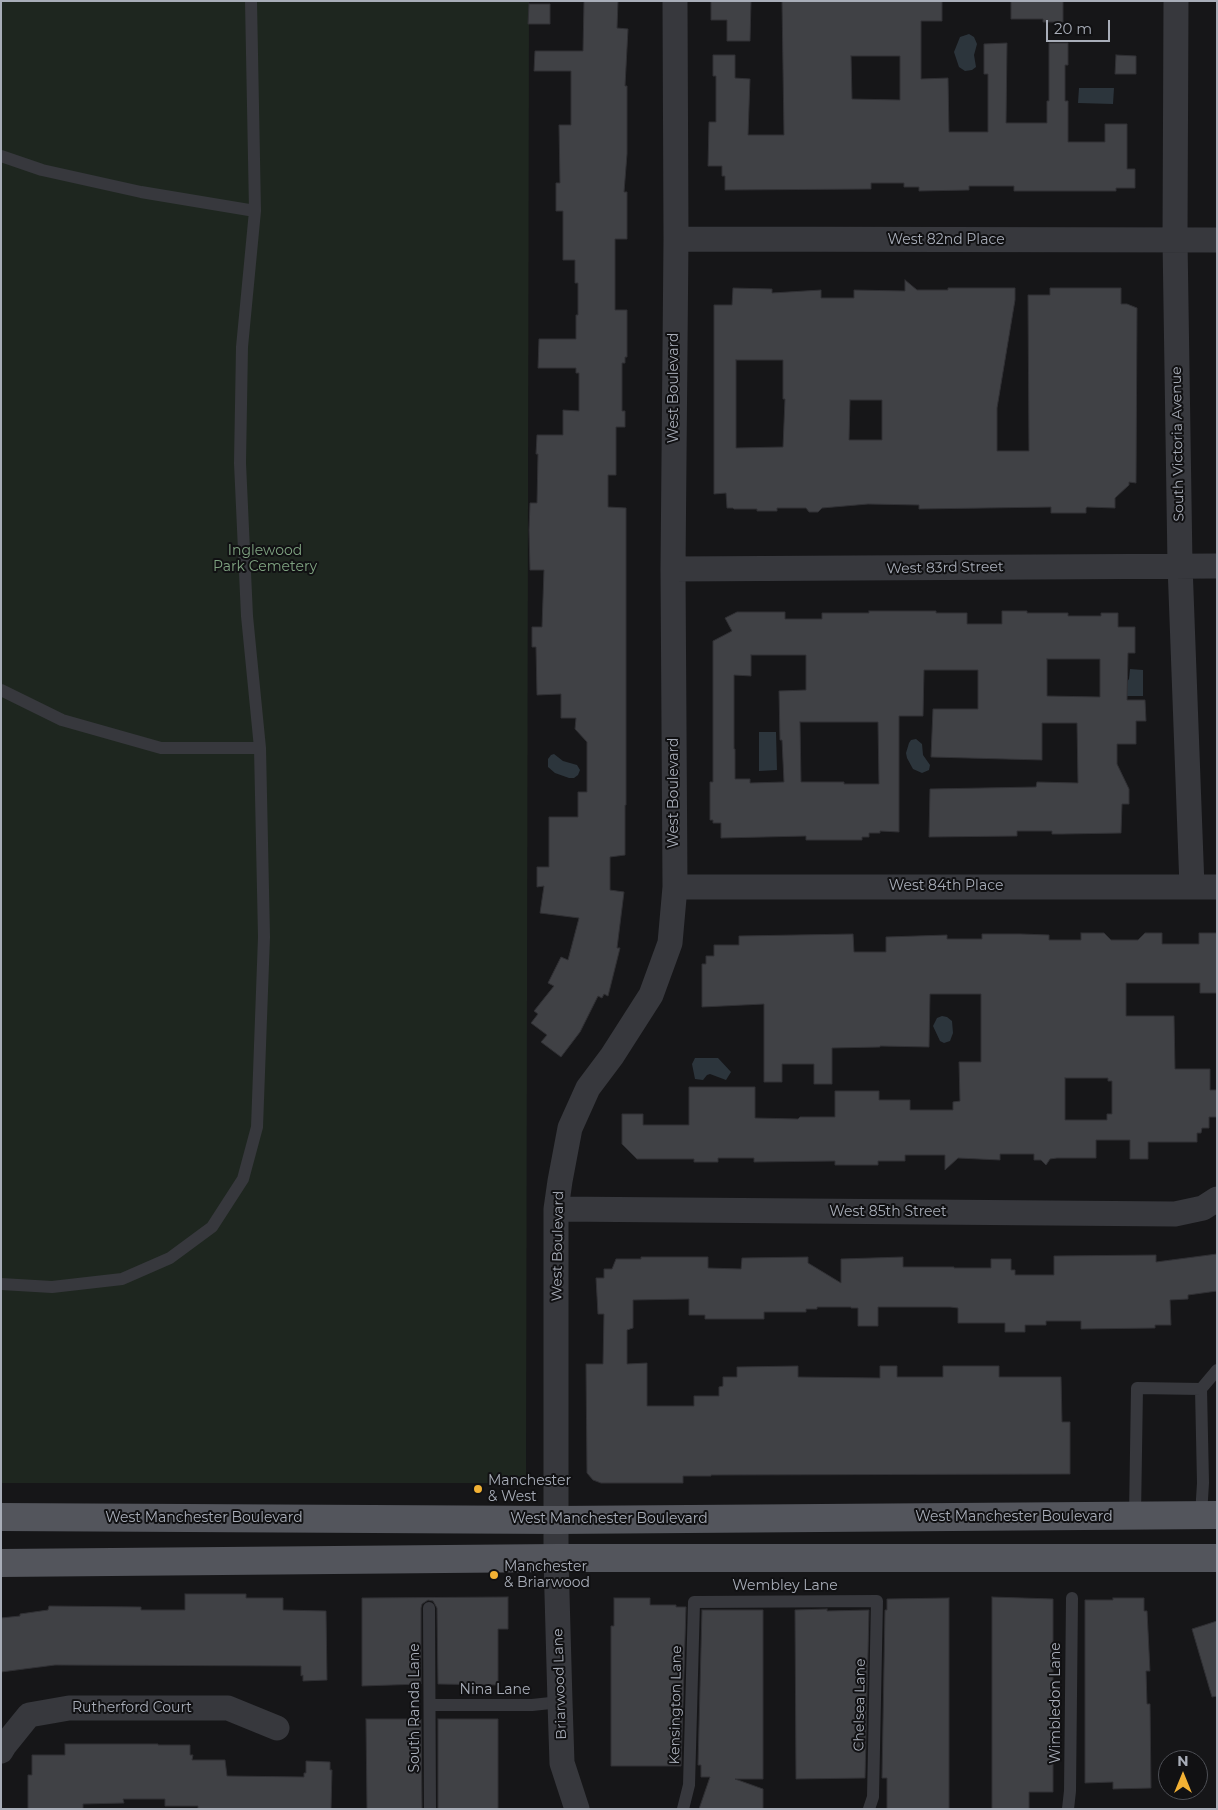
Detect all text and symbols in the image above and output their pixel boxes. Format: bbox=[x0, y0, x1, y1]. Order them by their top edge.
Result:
scale bar bbox=[1048, 10, 1112, 42]
text: 20 m bbox=[1054, 19, 1092, 38]
street label: West 82nd Place bbox=[887, 232, 1005, 248]
street label: West Boulevard bbox=[666, 333, 682, 443]
street label: South Victoria Avenue bbox=[1168, 366, 1188, 522]
park label: Inglewood Park Cemetery bbox=[213, 543, 317, 576]
street label: West 83rd Street bbox=[886, 559, 1004, 577]
street label: West Boulevard bbox=[666, 738, 682, 848]
street label: West 84th Place bbox=[889, 878, 1003, 894]
street label: West Boulevard bbox=[549, 1190, 567, 1302]
street label: West 85th Street bbox=[829, 1204, 947, 1220]
place label: Manchester & West bbox=[488, 1473, 571, 1505]
marker: Manchester & West bbox=[472, 1483, 484, 1495]
street label: West Manchester Boulevard bbox=[915, 1509, 1113, 1525]
street label: West Manchester Boulevard bbox=[105, 1510, 303, 1526]
street label: West Manchester Boulevard bbox=[510, 1511, 708, 1527]
place label: Manchester & Briarwood bbox=[504, 1559, 590, 1591]
marker: Manchester & Briarwood bbox=[488, 1569, 500, 1581]
street label: Wembley Lane bbox=[732, 1578, 838, 1594]
street label: Briarwood Lane bbox=[550, 1628, 570, 1740]
street label: Wimbledon Lane bbox=[1048, 1642, 1064, 1764]
street label: South Randa Lane bbox=[407, 1643, 423, 1773]
street label: Kensington Lane bbox=[667, 1645, 685, 1765]
street label: Chelsea Lane bbox=[851, 1658, 869, 1752]
street label: Nina Lane bbox=[460, 1682, 530, 1698]
street label: Rutherford Court bbox=[72, 1700, 192, 1716]
north arrow bbox=[1158, 1750, 1208, 1800]
text: N bbox=[1177, 1752, 1189, 1770]

